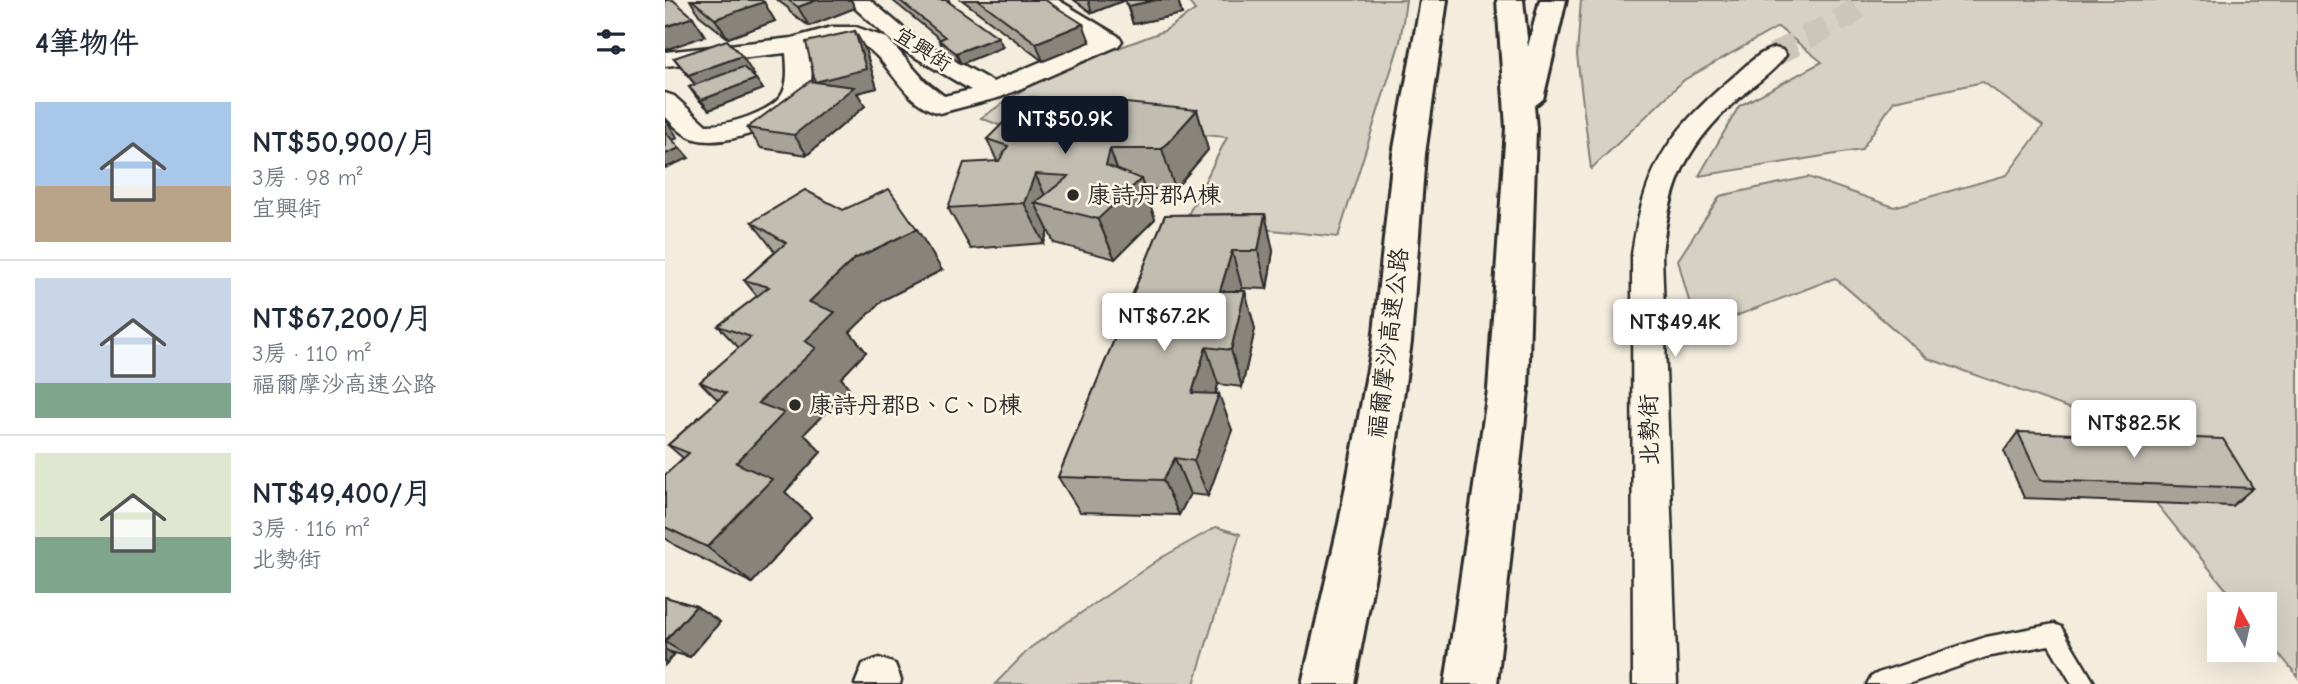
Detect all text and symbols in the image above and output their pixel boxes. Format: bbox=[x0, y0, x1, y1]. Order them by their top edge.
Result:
street label: 宜興街 bbox=[890, 22, 956, 76]
icon: filters bbox=[592, 23, 630, 61]
text: 4筆物件 bbox=[35, 26, 139, 61]
pin: NT$50.9K bbox=[993, 96, 1137, 156]
text: NT$50.9K bbox=[1017, 105, 1113, 132]
text: NT$50,900/月 bbox=[252, 125, 437, 160]
icon: home bbox=[91, 130, 175, 214]
text: 3房 · 98 m² bbox=[252, 164, 363, 191]
place label: 康詩丹郡A棟 bbox=[1087, 181, 1222, 209]
marker: 康詩丹郡A棟 bbox=[1065, 187, 1081, 203]
text: 宜興街 bbox=[252, 195, 321, 222]
street label: 福爾摩沙高速公路 bbox=[1362, 246, 1414, 440]
pin: NT$67.2K bbox=[1092, 294, 1236, 353]
pin: NT$49.4K bbox=[1603, 300, 1747, 359]
text: NT$67,200/月 bbox=[252, 301, 433, 336]
text: NT$67.2K bbox=[1118, 302, 1210, 329]
icon: home bbox=[91, 306, 175, 390]
text: NT$49.4K bbox=[1629, 308, 1721, 335]
text: 3房 · 110 m² bbox=[252, 340, 371, 367]
text: 福爾摩沙高速公路 bbox=[252, 371, 436, 398]
place label: 康詩丹郡B、C、D棟 bbox=[809, 391, 1023, 419]
street label: 北勢街 bbox=[1634, 394, 1664, 466]
marker: 康詩丹郡B、C、D棟 bbox=[787, 397, 803, 413]
pin: NT$82.5K bbox=[2062, 400, 2206, 460]
text: NT$82.5K bbox=[2087, 409, 2181, 436]
text: NT$49,400/月 bbox=[252, 476, 432, 511]
icon: home bbox=[91, 481, 175, 565]
text: 3房 · 116 m² bbox=[252, 515, 369, 542]
text: 北勢街 bbox=[252, 546, 321, 573]
north arrow bbox=[2207, 592, 2277, 662]
map controls bbox=[2207, 592, 2277, 662]

